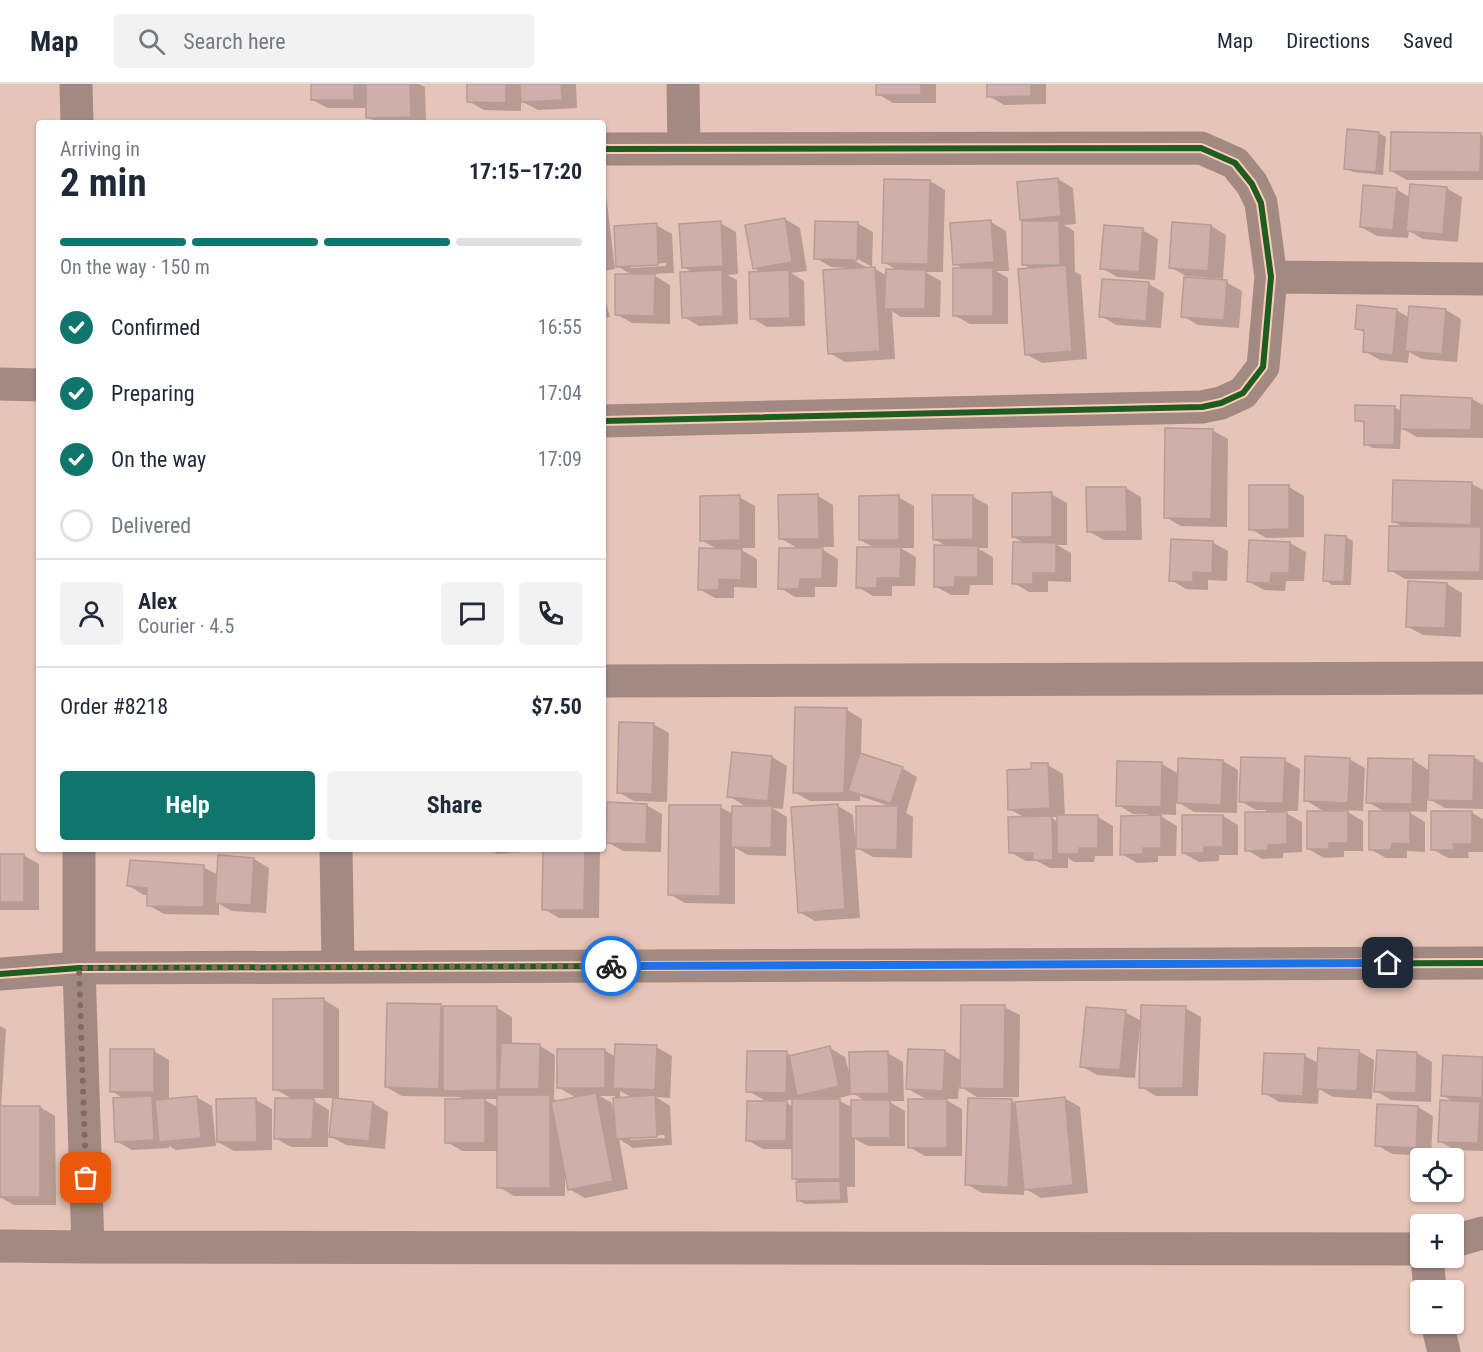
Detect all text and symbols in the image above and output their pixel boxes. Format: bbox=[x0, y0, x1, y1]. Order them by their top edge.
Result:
search box bbox=[114, 14, 534, 68]
text: Map bbox=[30, 25, 78, 58]
icon: search bbox=[135, 25, 168, 58]
text: Search here bbox=[183, 29, 286, 54]
text: Map bbox=[1217, 29, 1253, 53]
text: Directions bbox=[1286, 29, 1370, 53]
text: Saved bbox=[1403, 29, 1453, 53]
text: Arriving in bbox=[60, 137, 140, 161]
text: 17:15–17:20 bbox=[469, 159, 582, 184]
text: 2 min bbox=[60, 160, 147, 206]
text: On the way · 150 m bbox=[60, 255, 210, 279]
icon: check bbox=[60, 311, 93, 344]
text: Confirmed bbox=[111, 315, 200, 340]
text: 16:55 bbox=[538, 315, 582, 339]
icon: check bbox=[60, 377, 93, 410]
text: Preparing bbox=[111, 381, 195, 406]
text: 17:04 bbox=[538, 381, 582, 405]
icon: check bbox=[60, 443, 93, 476]
text: On the way bbox=[111, 447, 206, 472]
text: 17:09 bbox=[538, 447, 582, 471]
text: Delivered bbox=[111, 513, 191, 538]
button: person bbox=[60, 582, 123, 645]
button: chat bbox=[441, 582, 504, 645]
button: phone bbox=[519, 582, 582, 645]
text: Alex bbox=[138, 589, 177, 614]
text: Courier · 4.5 bbox=[138, 614, 234, 638]
text: Order #8218 bbox=[60, 694, 168, 719]
text: $7.50 bbox=[531, 694, 582, 719]
button: Help bbox=[60, 771, 315, 840]
button: Share bbox=[327, 771, 582, 840]
courier bbox=[581, 936, 641, 996]
pin bbox=[1362, 937, 1413, 988]
icon: home bbox=[1371, 946, 1404, 979]
icon: bike bbox=[595, 950, 628, 983]
map controls bbox=[1410, 1148, 1464, 1334]
button: locate bbox=[1410, 1148, 1464, 1202]
pin bbox=[60, 1152, 111, 1203]
icon: bag bbox=[69, 1161, 102, 1194]
button: + bbox=[1410, 1214, 1464, 1268]
button: − bbox=[1410, 1280, 1464, 1334]

